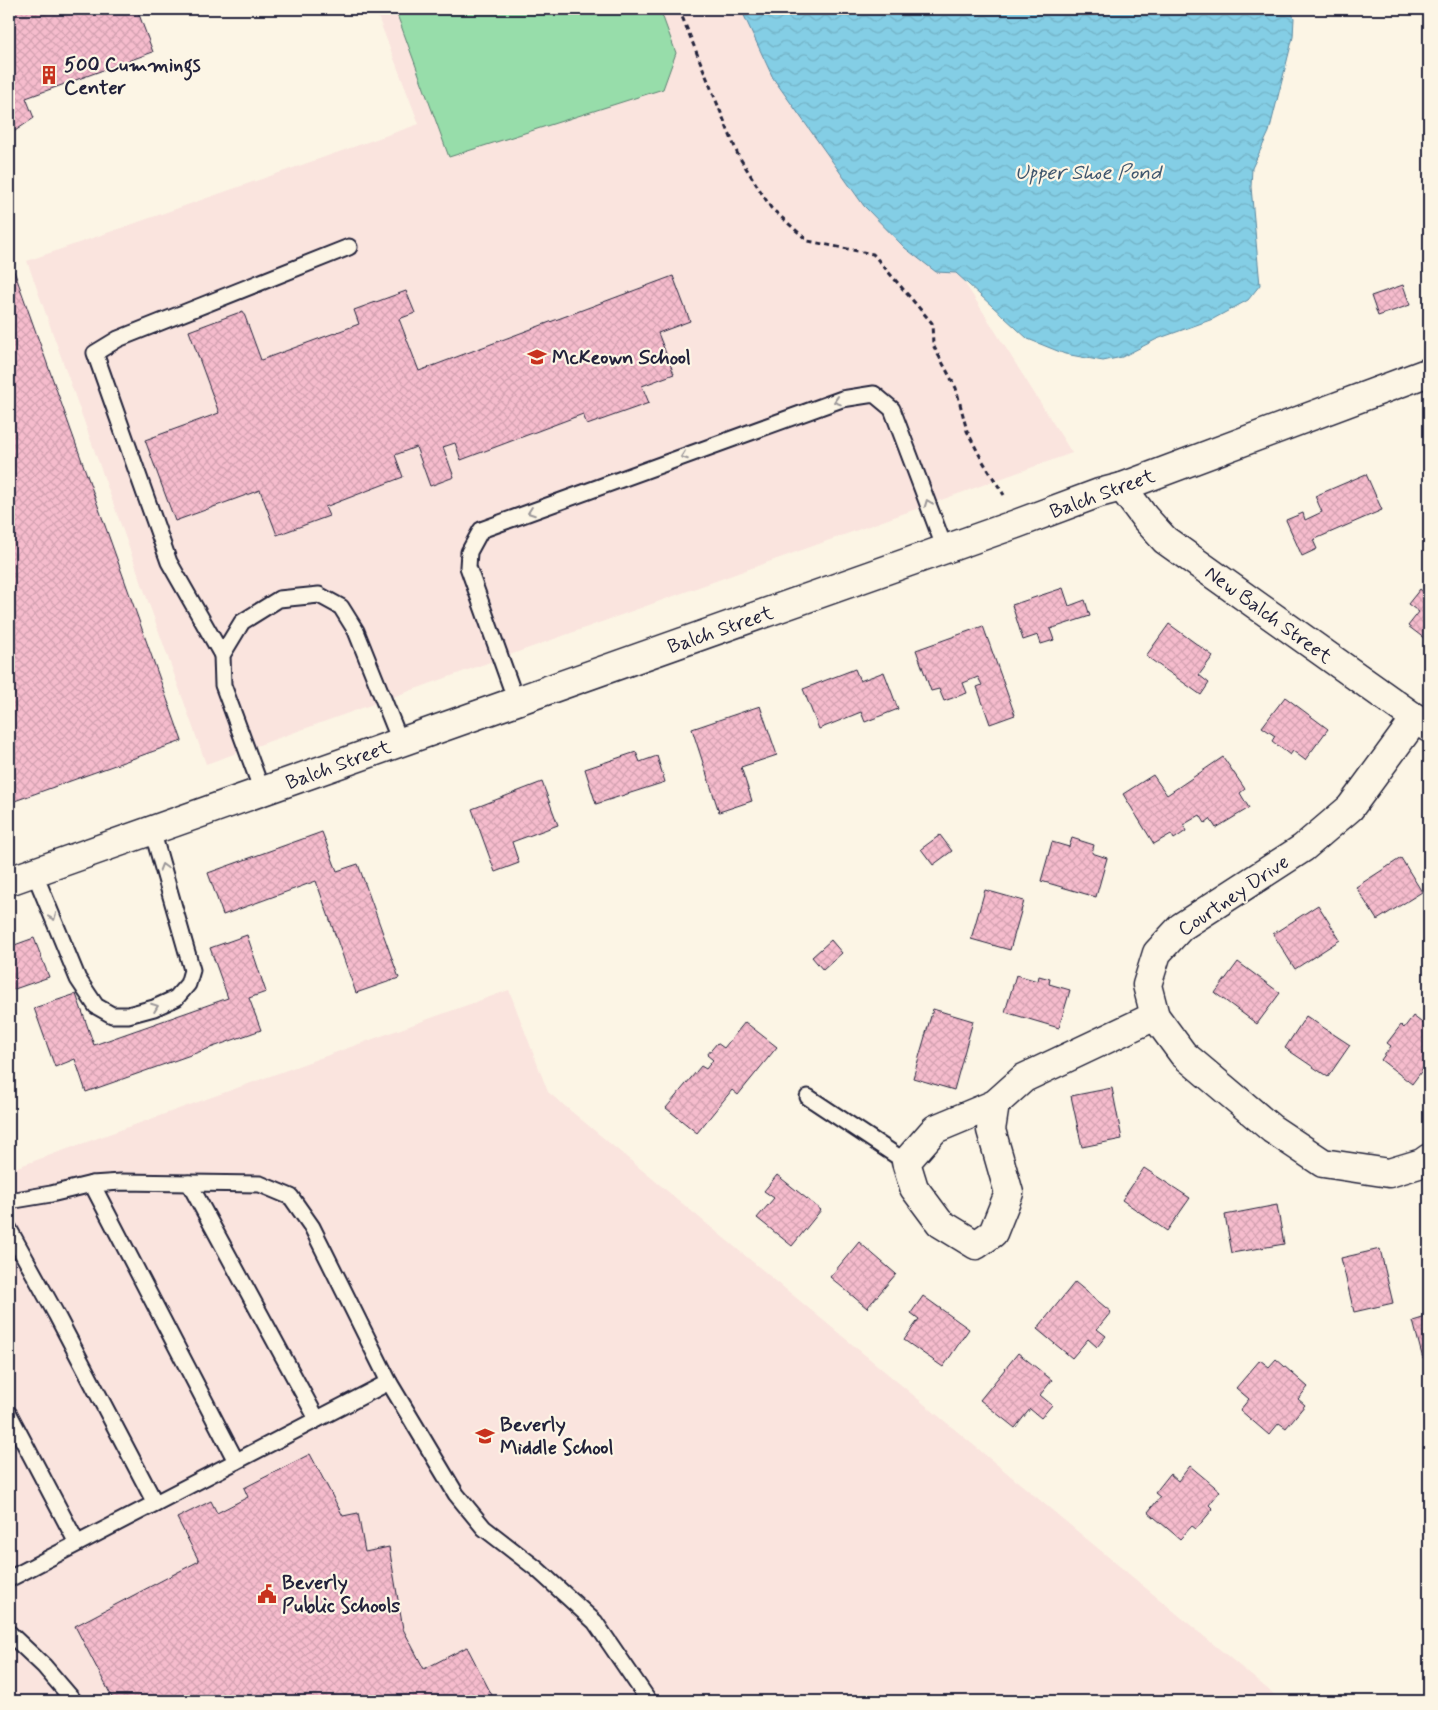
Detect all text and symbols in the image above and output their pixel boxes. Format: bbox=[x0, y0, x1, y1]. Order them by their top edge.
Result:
place label: 500 Cummings Center bbox=[64, 52, 201, 102]
building icon: 500 Cummings Center bbox=[38, 64, 60, 86]
water label: Upper Shoe Pond bbox=[1015, 159, 1163, 187]
place label: McKeown School bbox=[552, 345, 691, 372]
school or university icon: McKeown School bbox=[526, 346, 548, 368]
one-way arrow bbox=[833, 395, 841, 405]
one-way arrow bbox=[680, 450, 689, 460]
street label: Balch Street bbox=[1046, 463, 1159, 526]
one-way arrow bbox=[924, 500, 934, 508]
one-way arrow bbox=[527, 506, 536, 516]
street label: New Balch Street bbox=[1199, 560, 1337, 671]
street label: Balch Street bbox=[664, 600, 777, 661]
street label: Balch Street bbox=[282, 734, 395, 797]
street label: Courtney Drive bbox=[1173, 849, 1295, 943]
one-way arrow bbox=[158, 863, 169, 872]
one-way arrow bbox=[47, 912, 57, 921]
one-way arrow bbox=[150, 1003, 159, 1013]
place label: Beverly Middle School bbox=[500, 1412, 613, 1462]
school or university icon: Beverly Middle School bbox=[474, 1425, 496, 1447]
place label: Beverly Public Schools bbox=[282, 1570, 400, 1620]
public building icon: Beverly Public Schools bbox=[256, 1583, 278, 1605]

